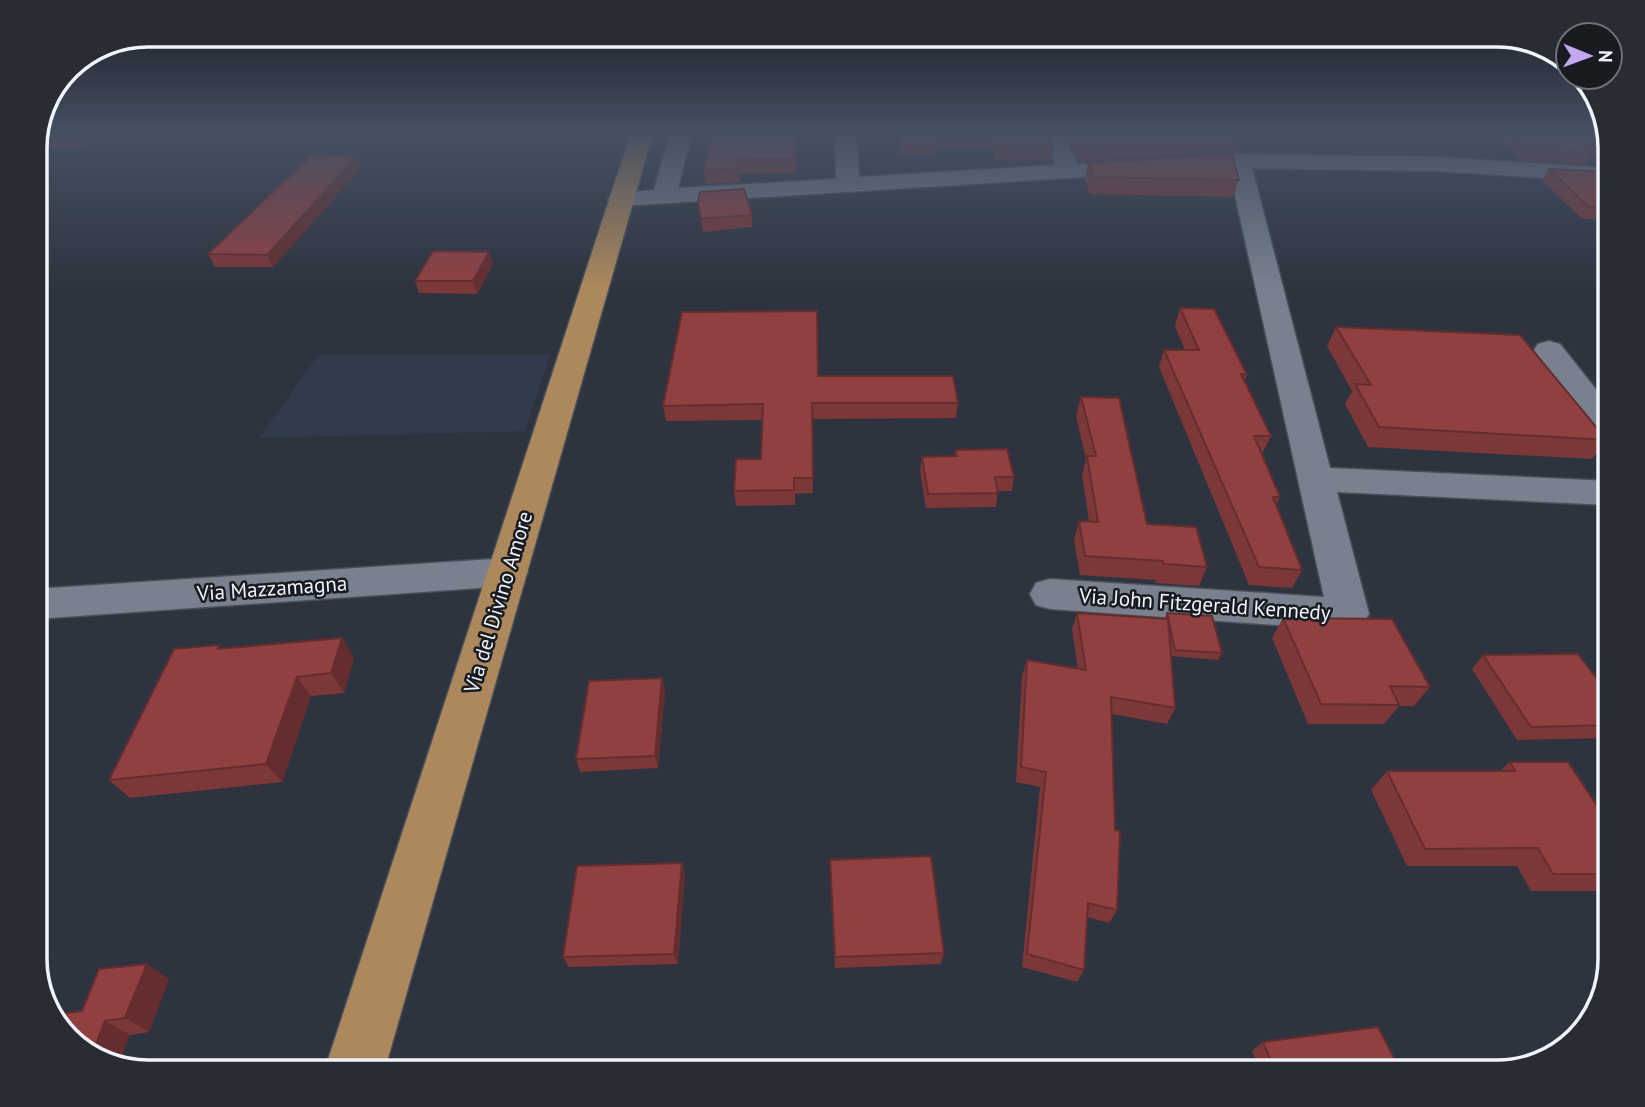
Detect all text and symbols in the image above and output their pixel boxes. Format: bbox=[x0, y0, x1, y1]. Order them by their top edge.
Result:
north arrow bbox=[1554, 21, 1624, 91]
text: N bbox=[1594, 50, 1618, 63]
street label: Via del Divino Amore bbox=[457, 508, 538, 697]
street label: Via Mazzamagna bbox=[195, 569, 348, 607]
street label: Via John Fitzgerald Kennedy bbox=[1077, 582, 1332, 626]

